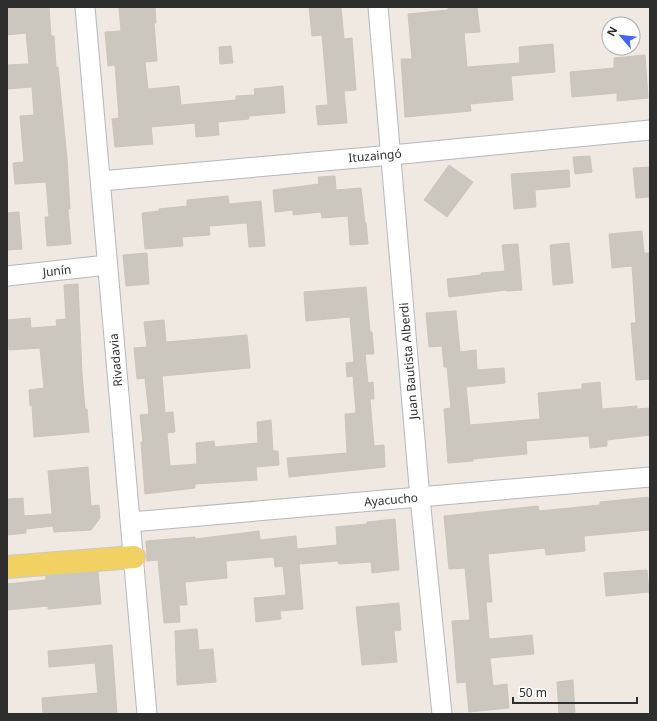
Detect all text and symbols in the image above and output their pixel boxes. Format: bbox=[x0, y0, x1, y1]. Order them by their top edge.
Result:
north arrow bbox=[601, 16, 641, 56]
text: N bbox=[603, 24, 620, 39]
street label: Ituzaingó bbox=[348, 145, 402, 166]
street label: Junín bbox=[41, 261, 72, 281]
street label: Juan Bautista Alberdi bbox=[395, 302, 422, 421]
street label: Rivadavia bbox=[105, 333, 126, 387]
street label: Ayacucho bbox=[363, 489, 419, 510]
scale bar bbox=[513, 679, 637, 705]
text: 50 m bbox=[519, 684, 547, 701]

